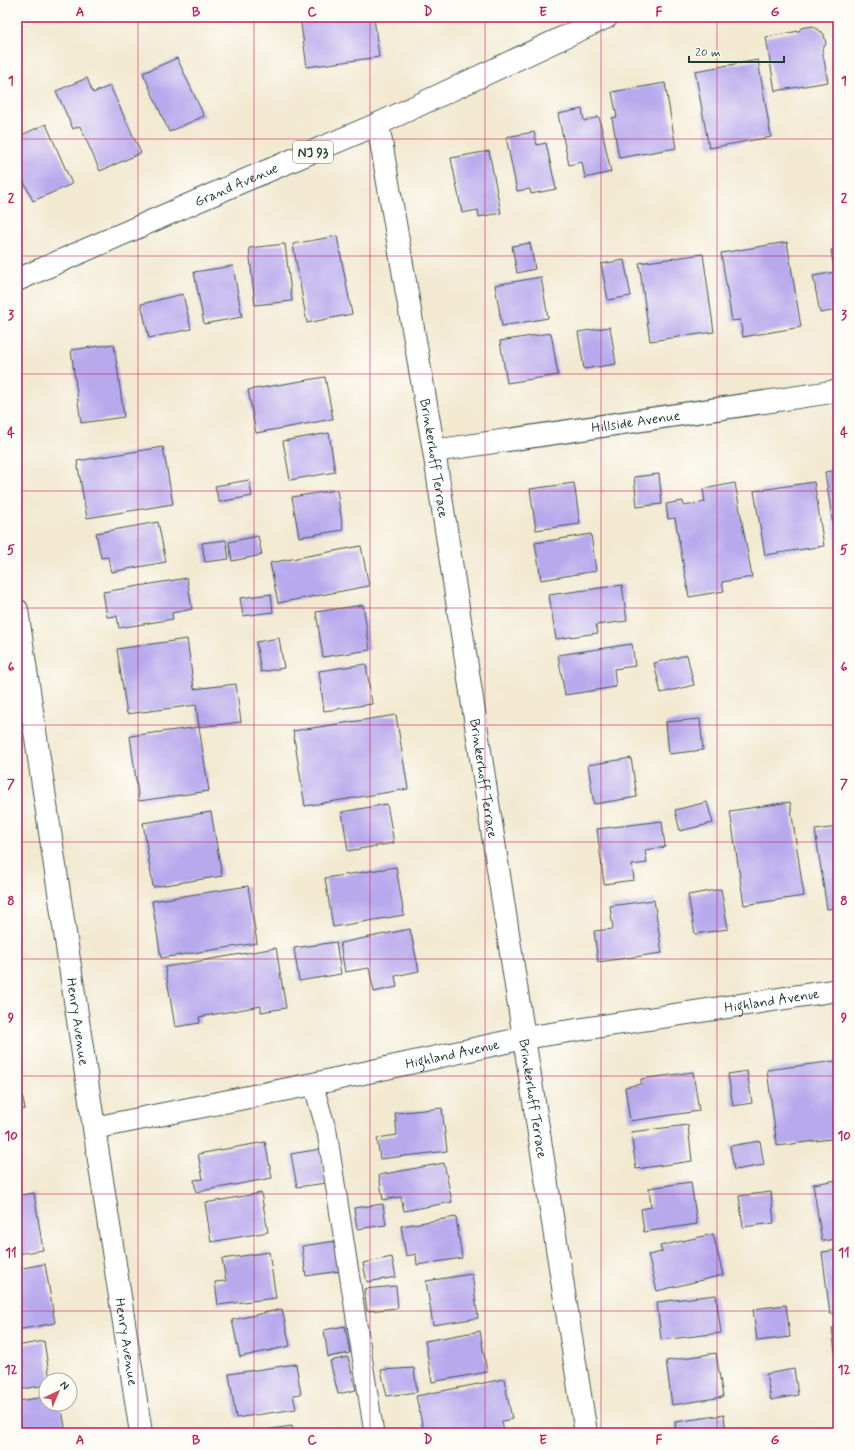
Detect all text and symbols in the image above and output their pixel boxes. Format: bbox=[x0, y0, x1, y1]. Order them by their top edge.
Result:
text: A bbox=[76, 4, 84, 21]
text: B bbox=[192, 4, 201, 21]
text: C bbox=[307, 4, 317, 21]
text: D bbox=[424, 4, 433, 21]
text: E bbox=[539, 4, 547, 21]
text: F bbox=[656, 4, 663, 21]
text: G bbox=[771, 4, 780, 21]
scale bar bbox=[689, 38, 784, 64]
text: 20 m bbox=[695, 45, 721, 61]
text: 1 bbox=[8, 73, 14, 90]
text: 1 bbox=[841, 73, 847, 90]
road number: NJ 93 bbox=[293, 141, 333, 163]
street label: Grand Avenue bbox=[192, 159, 281, 211]
text: 2 bbox=[8, 190, 15, 207]
text: 2 bbox=[841, 190, 848, 207]
text: 3 bbox=[8, 307, 14, 324]
text: 3 bbox=[841, 307, 847, 324]
street label: Brinkerhoff Terrace bbox=[415, 397, 452, 520]
street label: Hillside Avenue bbox=[590, 407, 682, 438]
text: 4 bbox=[7, 425, 15, 442]
text: 4 bbox=[840, 425, 848, 442]
text: 5 bbox=[7, 542, 15, 559]
text: 5 bbox=[840, 542, 848, 559]
text: 6 bbox=[8, 659, 15, 676]
text: 6 bbox=[841, 659, 848, 676]
street label: Brinkerhoff Terrace bbox=[465, 718, 501, 840]
text: 7 bbox=[7, 776, 15, 793]
text: 7 bbox=[840, 776, 848, 793]
text: 8 bbox=[7, 893, 15, 910]
text: 8 bbox=[840, 893, 848, 910]
street label: Henry Avenue bbox=[62, 977, 93, 1067]
street label: Highland Avenue bbox=[723, 985, 821, 1017]
text: 9 bbox=[8, 1010, 15, 1027]
text: 9 bbox=[841, 1010, 848, 1027]
street label: Highland Avenue bbox=[404, 1035, 502, 1074]
street label: Brinkerhoff Terrace bbox=[514, 1038, 551, 1160]
text: 10 bbox=[4, 1128, 18, 1145]
text: 10 bbox=[837, 1128, 851, 1145]
text: 11 bbox=[5, 1245, 17, 1262]
text: 11 bbox=[838, 1245, 850, 1262]
street label: Henry Avenue bbox=[110, 1297, 142, 1387]
text: 12 bbox=[5, 1362, 17, 1379]
text: 12 bbox=[838, 1362, 850, 1379]
north arrow bbox=[38, 1372, 78, 1412]
text: N bbox=[57, 1378, 72, 1393]
text: A bbox=[76, 1432, 84, 1449]
text: B bbox=[192, 1432, 201, 1449]
text: C bbox=[307, 1432, 317, 1449]
text: D bbox=[424, 1432, 433, 1449]
text: E bbox=[539, 1432, 547, 1449]
text: F bbox=[656, 1432, 663, 1449]
text: G bbox=[771, 1432, 780, 1449]

